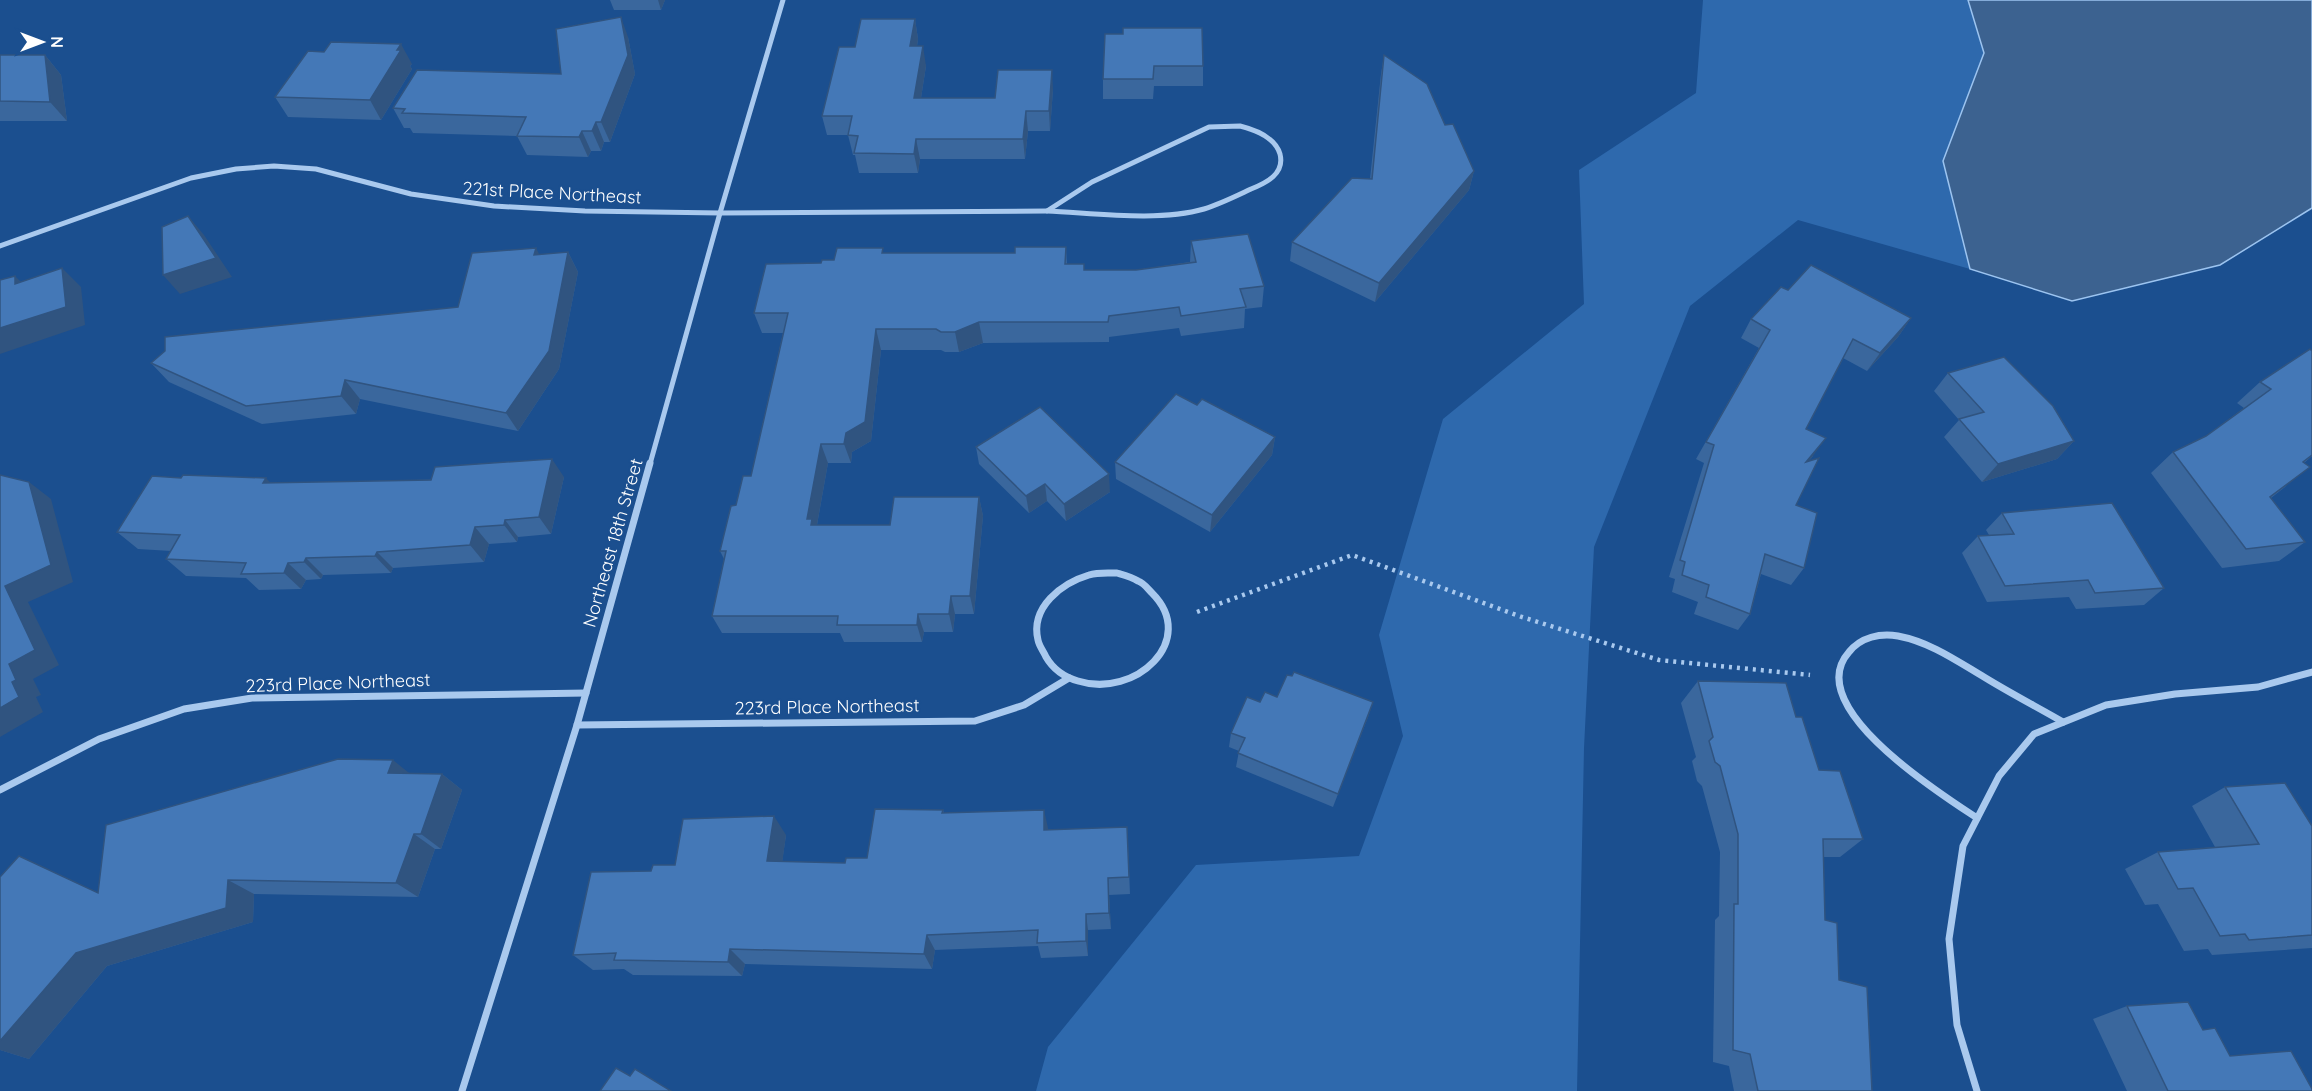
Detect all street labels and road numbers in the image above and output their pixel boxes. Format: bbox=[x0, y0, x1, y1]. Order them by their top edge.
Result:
street label: 221st Place Northeast bbox=[462, 176, 642, 209]
street label: Northeast 18th Street bbox=[577, 456, 648, 630]
street label: 223rd Place Northeast bbox=[245, 668, 431, 697]
street label: 223rd Place Northeast bbox=[734, 693, 920, 720]

